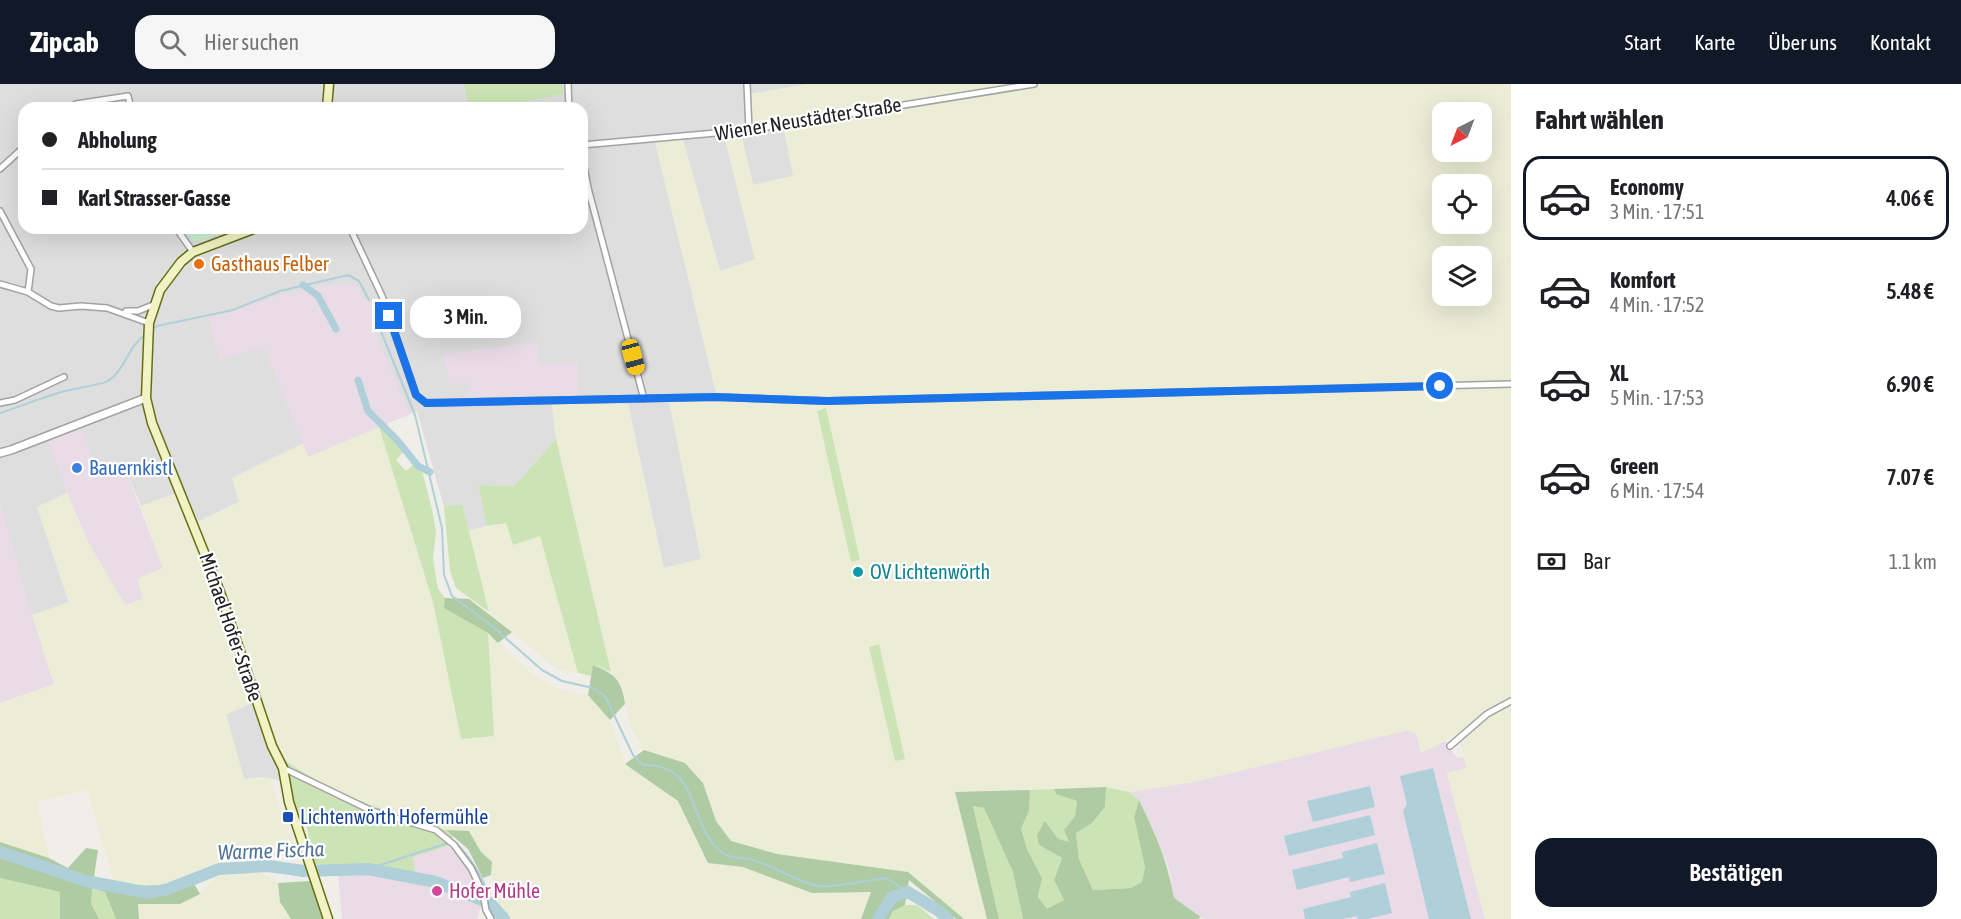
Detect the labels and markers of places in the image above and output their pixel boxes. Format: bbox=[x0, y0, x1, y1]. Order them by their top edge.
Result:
place label: Gasthaus Felber bbox=[211, 252, 330, 275]
marker: Gasthaus Felber bbox=[192, 257, 206, 271]
place label: Bauernkistl bbox=[89, 456, 174, 479]
marker: Bauernkistl bbox=[70, 461, 84, 475]
place label: OV Lichtenwörth bbox=[870, 560, 990, 583]
marker: OV Lichtenwörth bbox=[851, 565, 865, 579]
place label: Lichtenwörth Hofermühle bbox=[300, 805, 488, 828]
marker: Lichtenwörth Hofermühle bbox=[281, 810, 295, 824]
place label: Hofer Mühle bbox=[449, 879, 540, 902]
marker: Hofer Mühle bbox=[430, 884, 444, 898]

